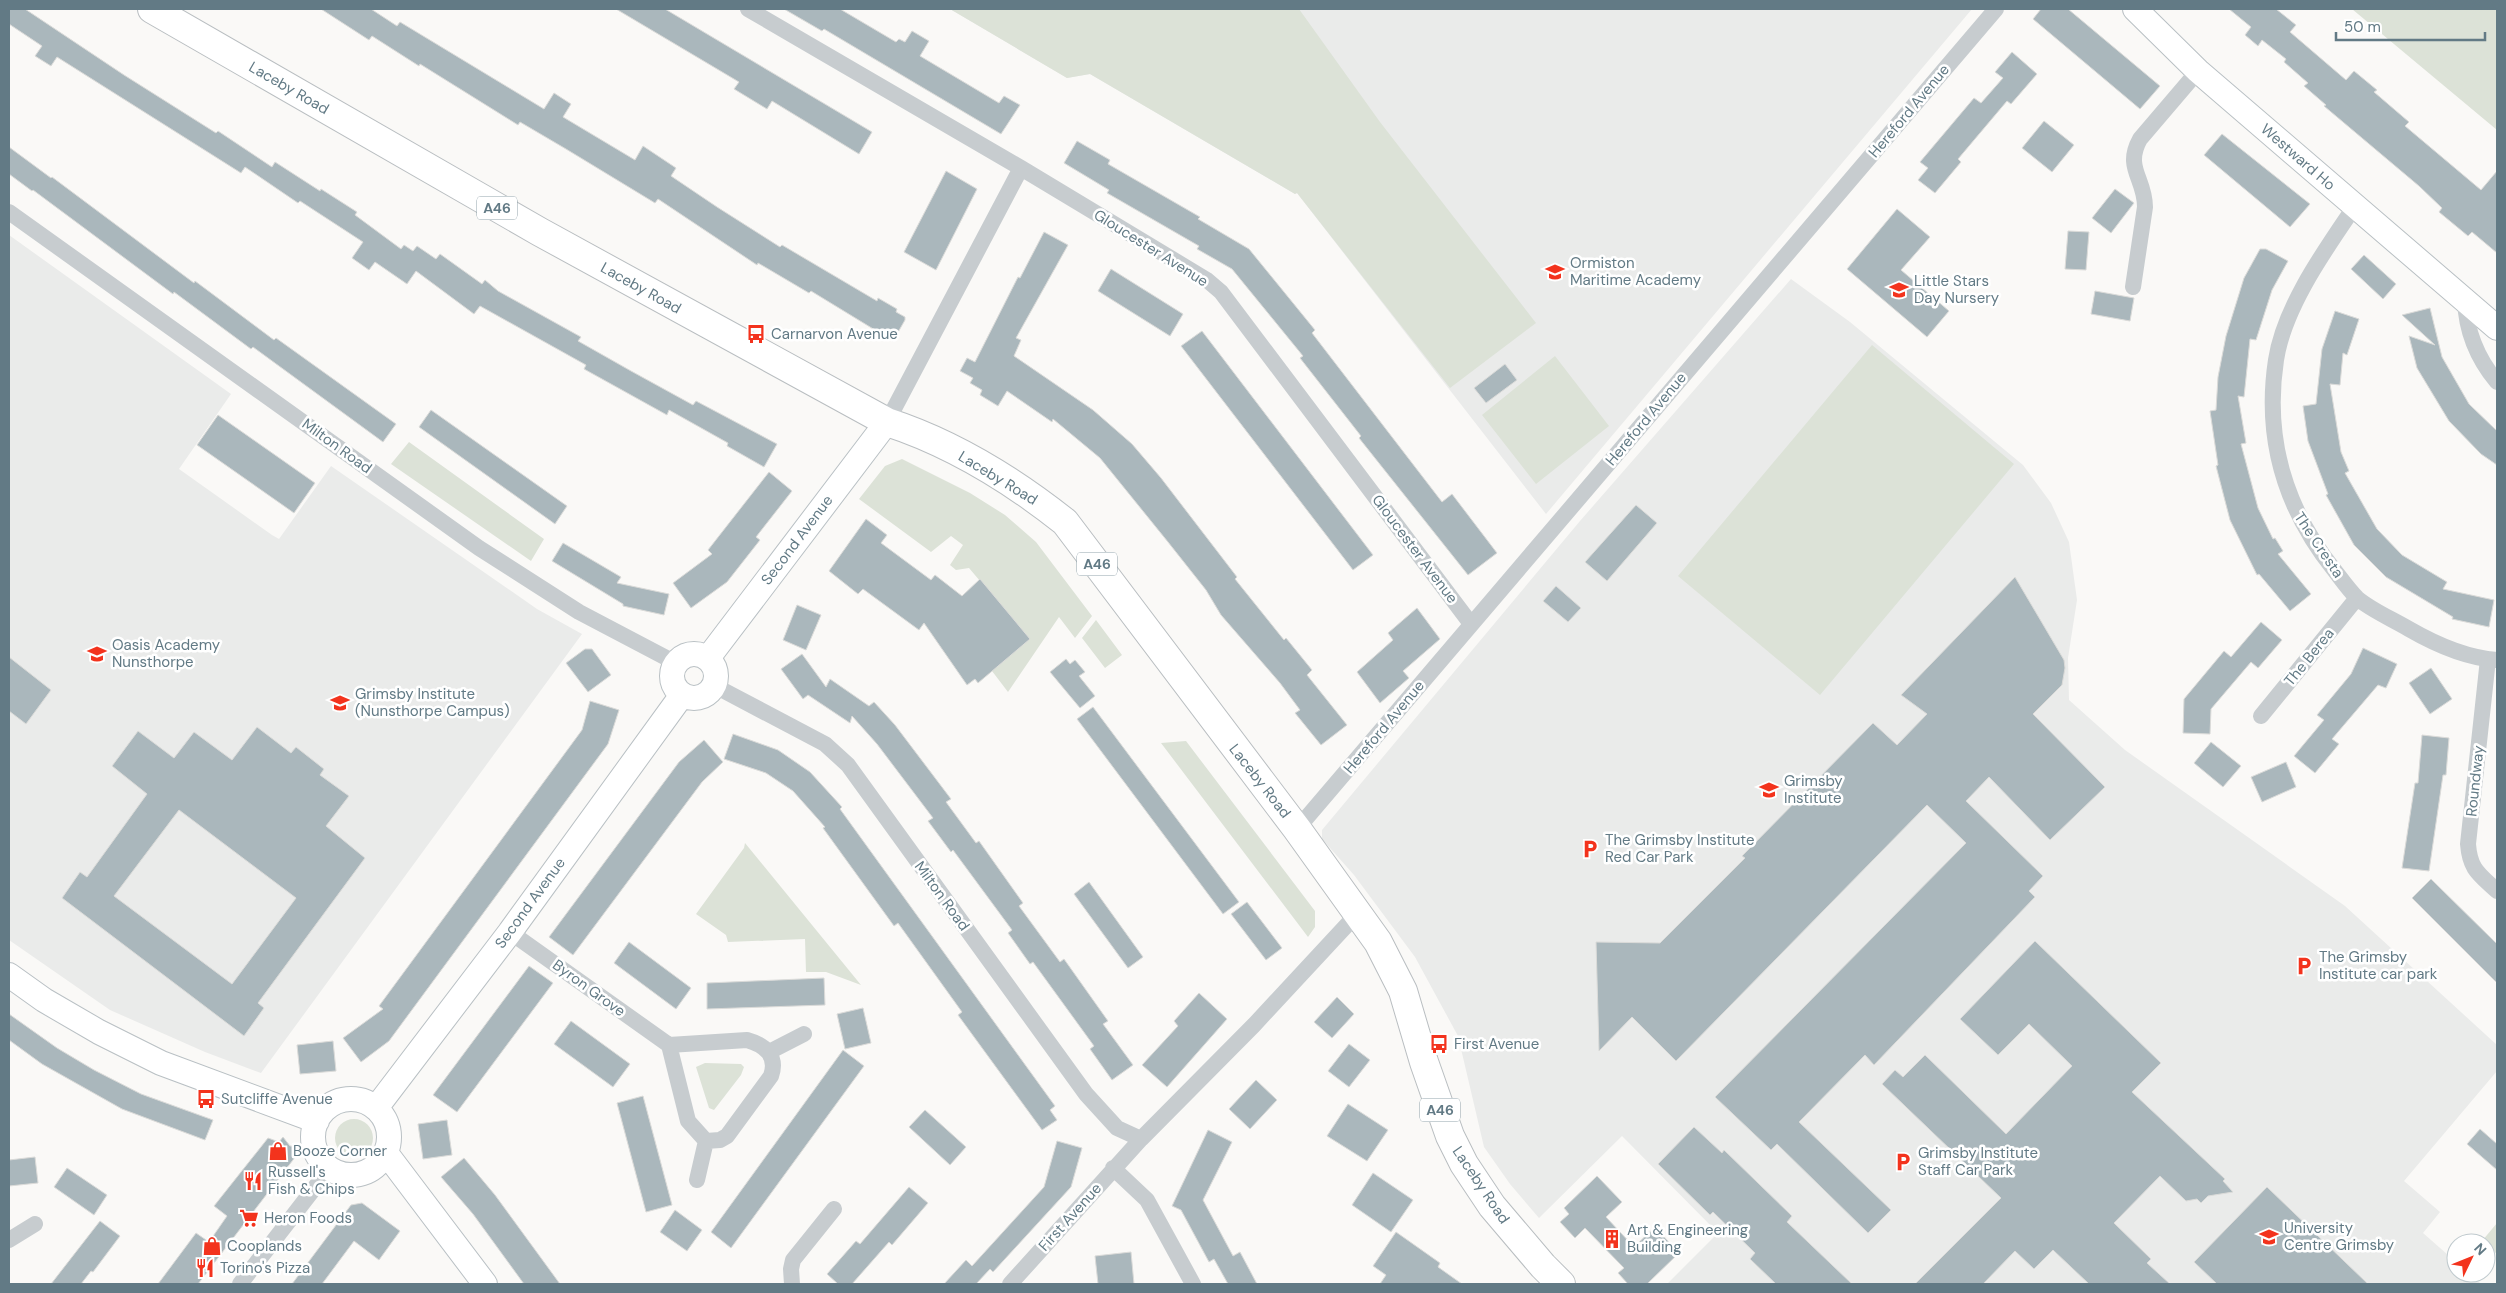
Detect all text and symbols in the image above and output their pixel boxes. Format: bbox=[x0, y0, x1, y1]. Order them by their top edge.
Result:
scale bar bbox=[2336, 10, 2485, 42]
text: 50 m bbox=[2344, 17, 2381, 37]
street label: Laceby Road bbox=[245, 57, 333, 119]
street label: Hereford Avenue bbox=[1864, 60, 1954, 162]
street label: Westward Ho bbox=[2257, 119, 2340, 195]
road number: A46 bbox=[477, 197, 517, 220]
street label: Gloucester Avenue bbox=[1090, 205, 1212, 291]
place label: Ormiston Maritime Academy bbox=[1570, 253, 1702, 290]
street label: Laceby Road bbox=[597, 258, 685, 318]
school or university icon: Ormiston Maritime Academy bbox=[1544, 261, 1566, 283]
place label: Little Stars Day Nursery bbox=[1914, 271, 2000, 308]
school or university icon: Little Stars Day Nursery bbox=[1888, 279, 1910, 301]
bus stop icon: Carnarvon Avenue bbox=[745, 323, 767, 345]
place label: Carnarvon Avenue bbox=[771, 324, 898, 344]
street label: Hereford Avenue bbox=[1601, 368, 1691, 470]
street label: Milton Road bbox=[298, 414, 376, 478]
street label: Laceby Road bbox=[955, 446, 1041, 510]
street label: Second Avenue bbox=[757, 491, 837, 589]
street label: Gloucester Avenue bbox=[1368, 491, 1462, 607]
street label: The Cresta bbox=[2290, 508, 2348, 582]
road number: A46 bbox=[1077, 552, 1117, 576]
street label: The Berea bbox=[2279, 624, 2339, 690]
place label: Oasis Academy Nunsthorpe bbox=[112, 635, 221, 672]
school or university icon: Oasis Academy Nunsthorpe bbox=[86, 643, 108, 665]
street label: Hereford Avenue bbox=[1339, 676, 1429, 778]
place label: Grimsby Institute (Nunsthorpe Campus) bbox=[355, 684, 510, 721]
school or university icon: Grimsby Institute (Nunsthorpe Campus) bbox=[329, 692, 351, 714]
street label: Laceby Road bbox=[1225, 740, 1295, 822]
street label: Roundway bbox=[2461, 744, 2489, 818]
place label: Grimsby Institute bbox=[1784, 771, 1843, 808]
school or university icon: Grimsby Institute bbox=[1758, 779, 1780, 801]
place label: The Grimsby Institute Red Car Park bbox=[1605, 830, 1755, 867]
parking icon: The Grimsby Institute Red Car Park bbox=[1579, 838, 1601, 860]
street label: Second Avenue bbox=[490, 854, 570, 952]
street label: Milton Road bbox=[910, 857, 974, 935]
place label: The Grimsby Institute car park bbox=[2319, 947, 2438, 984]
street label: Byron Grove bbox=[549, 955, 629, 1021]
parking icon: The Grimsby Institute car park bbox=[2293, 955, 2315, 977]
bus stop icon: First Avenue bbox=[1428, 1033, 1450, 1055]
place label: First Avenue bbox=[1454, 1034, 1539, 1054]
bus stop icon: Sutcliffe Avenue bbox=[195, 1088, 217, 1110]
place label: Sutcliffe Avenue bbox=[221, 1089, 333, 1109]
road number: A46 bbox=[1420, 1098, 1460, 1122]
shop icon: Booze Corner bbox=[267, 1140, 289, 1162]
place label: Booze Corner bbox=[293, 1141, 388, 1161]
street label: Laceby Road bbox=[1448, 1142, 1514, 1228]
place label: Grimsby Institute Staff Car Park bbox=[1918, 1143, 2038, 1180]
parking icon: Grimsby Institute Staff Car Park bbox=[1892, 1151, 1914, 1173]
place label: Russell's Fish & Chips bbox=[268, 1162, 355, 1199]
restaurant icon: Russell's Fish & Chips bbox=[242, 1170, 264, 1192]
street label: First Avenue bbox=[1034, 1179, 1106, 1255]
supermarket icon: Heron Foods bbox=[238, 1207, 260, 1229]
place label: Heron Foods bbox=[264, 1208, 352, 1228]
place label: University Centre Grimsby bbox=[2284, 1218, 2395, 1255]
place label: Art & Engineering Building bbox=[1627, 1220, 1748, 1257]
school or university icon: University Centre Grimsby bbox=[2258, 1226, 2280, 1248]
building icon: Art & Engineering Building bbox=[1601, 1228, 1623, 1250]
north arrow bbox=[2446, 1233, 2496, 1283]
shop icon: Cooplands bbox=[201, 1235, 223, 1257]
place label: Cooplands bbox=[227, 1236, 302, 1256]
text: N bbox=[2470, 1239, 2491, 1259]
restaurant icon: Torino's Pizza bbox=[194, 1257, 216, 1279]
place label: Torino's Pizza bbox=[220, 1258, 310, 1278]

